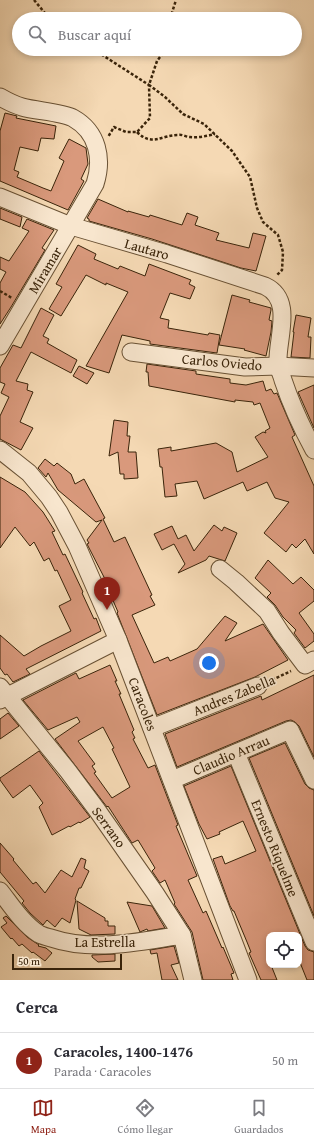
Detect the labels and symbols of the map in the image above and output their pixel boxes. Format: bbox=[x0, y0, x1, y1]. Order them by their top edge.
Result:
street label: Lautaro bbox=[122, 233, 172, 265]
street label: Miramar bbox=[23, 243, 67, 297]
street label: Carlos Oviedo bbox=[181, 349, 263, 375]
pin: 1 bbox=[94, 577, 120, 610]
your location bbox=[199, 653, 219, 673]
street label: Andres Zabella bbox=[190, 669, 278, 721]
street label: Caracoles bbox=[124, 674, 162, 734]
street label: Claudio Arrau bbox=[190, 730, 273, 780]
street label: Ernesto Riquelme bbox=[246, 796, 304, 900]
street label: Serrano bbox=[87, 802, 131, 852]
street label: La Estrella bbox=[75, 932, 136, 952]
scale bar bbox=[12, 952, 122, 971]

